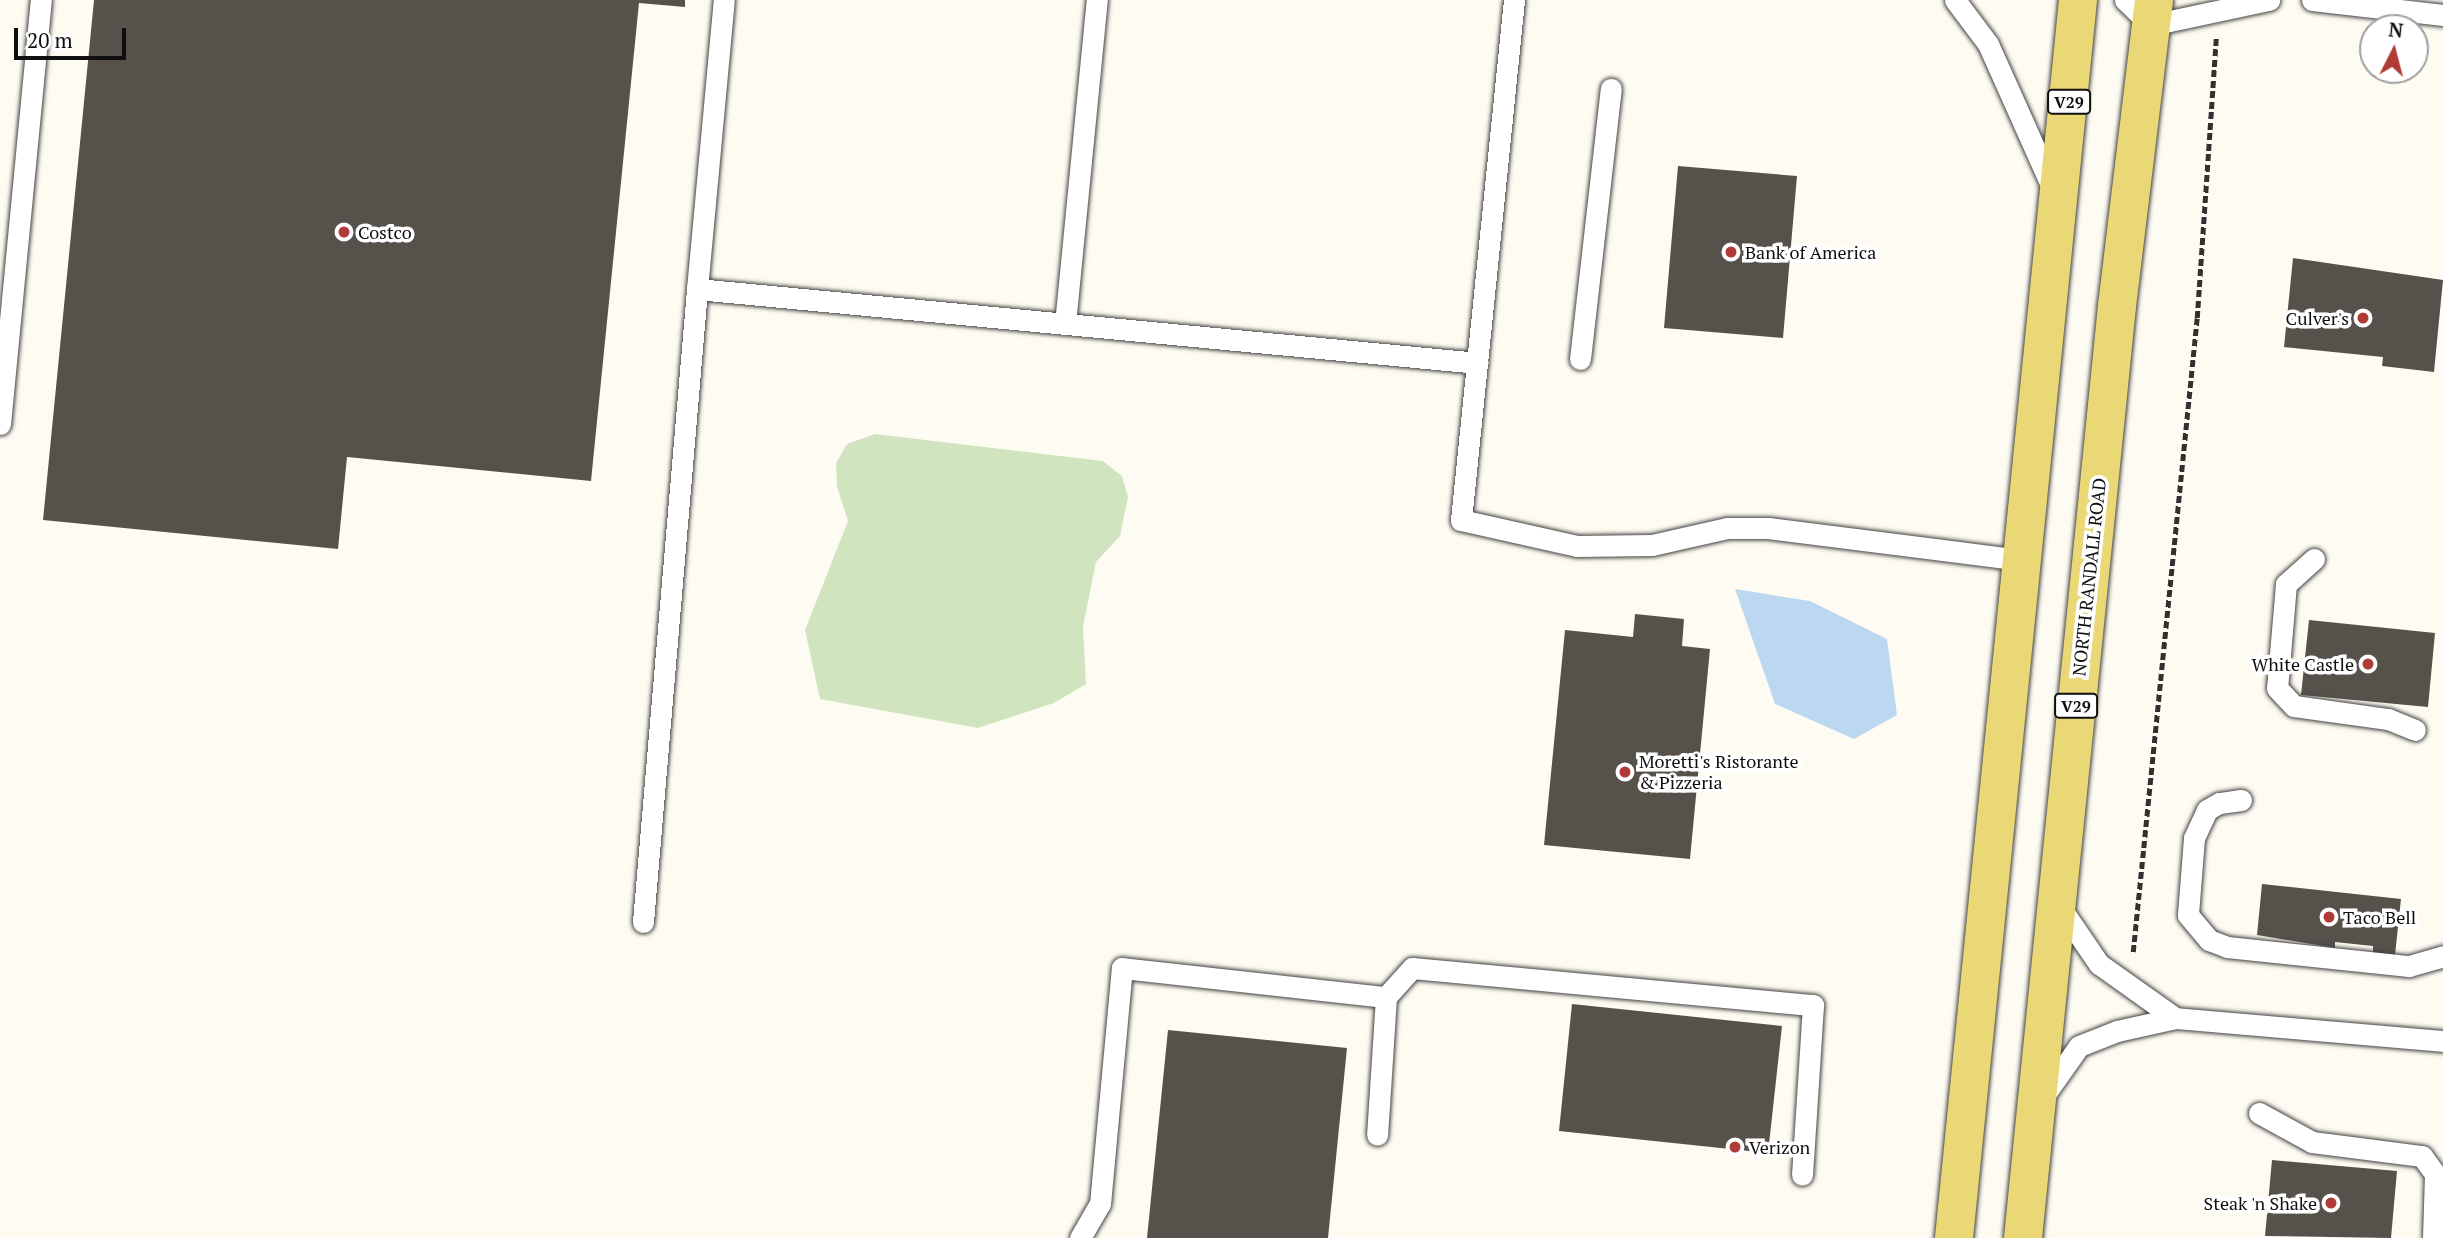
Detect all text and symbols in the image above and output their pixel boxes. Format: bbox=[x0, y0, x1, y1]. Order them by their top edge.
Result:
scale bar bbox=[18, 14, 130, 58]
north arrow bbox=[2359, 14, 2429, 84]
text: N bbox=[2388, 16, 2405, 43]
text: 20 m bbox=[27, 26, 73, 54]
road number: V29 bbox=[2046, 90, 2092, 114]
place label: Costco bbox=[358, 221, 412, 243]
marker: Costco bbox=[336, 224, 352, 240]
place label: Bank of America bbox=[1745, 241, 1877, 263]
marker: Bank of America bbox=[1723, 244, 1739, 260]
place label: Culver's bbox=[2286, 307, 2349, 329]
marker: Culver's bbox=[2355, 310, 2371, 326]
street label: NORTH RANDALL ROAD bbox=[2068, 477, 2110, 677]
place label: White Castle bbox=[2251, 653, 2354, 675]
marker: White Castle bbox=[2360, 656, 2376, 672]
road number: V29 bbox=[2053, 694, 2099, 719]
place label: Moretti's Ristorante & Pizzeria bbox=[1639, 751, 1799, 794]
marker: Moretti's Ristorante & Pizzeria bbox=[1617, 764, 1633, 780]
place label: Taco Bell bbox=[2343, 906, 2416, 928]
marker: Taco Bell bbox=[2321, 909, 2337, 925]
place label: Verizon bbox=[1749, 1136, 1810, 1158]
marker: Verizon bbox=[1727, 1139, 1743, 1155]
place label: Steak 'n Shake bbox=[2203, 1192, 2317, 1214]
marker: Steak 'n Shake bbox=[2323, 1195, 2339, 1211]

